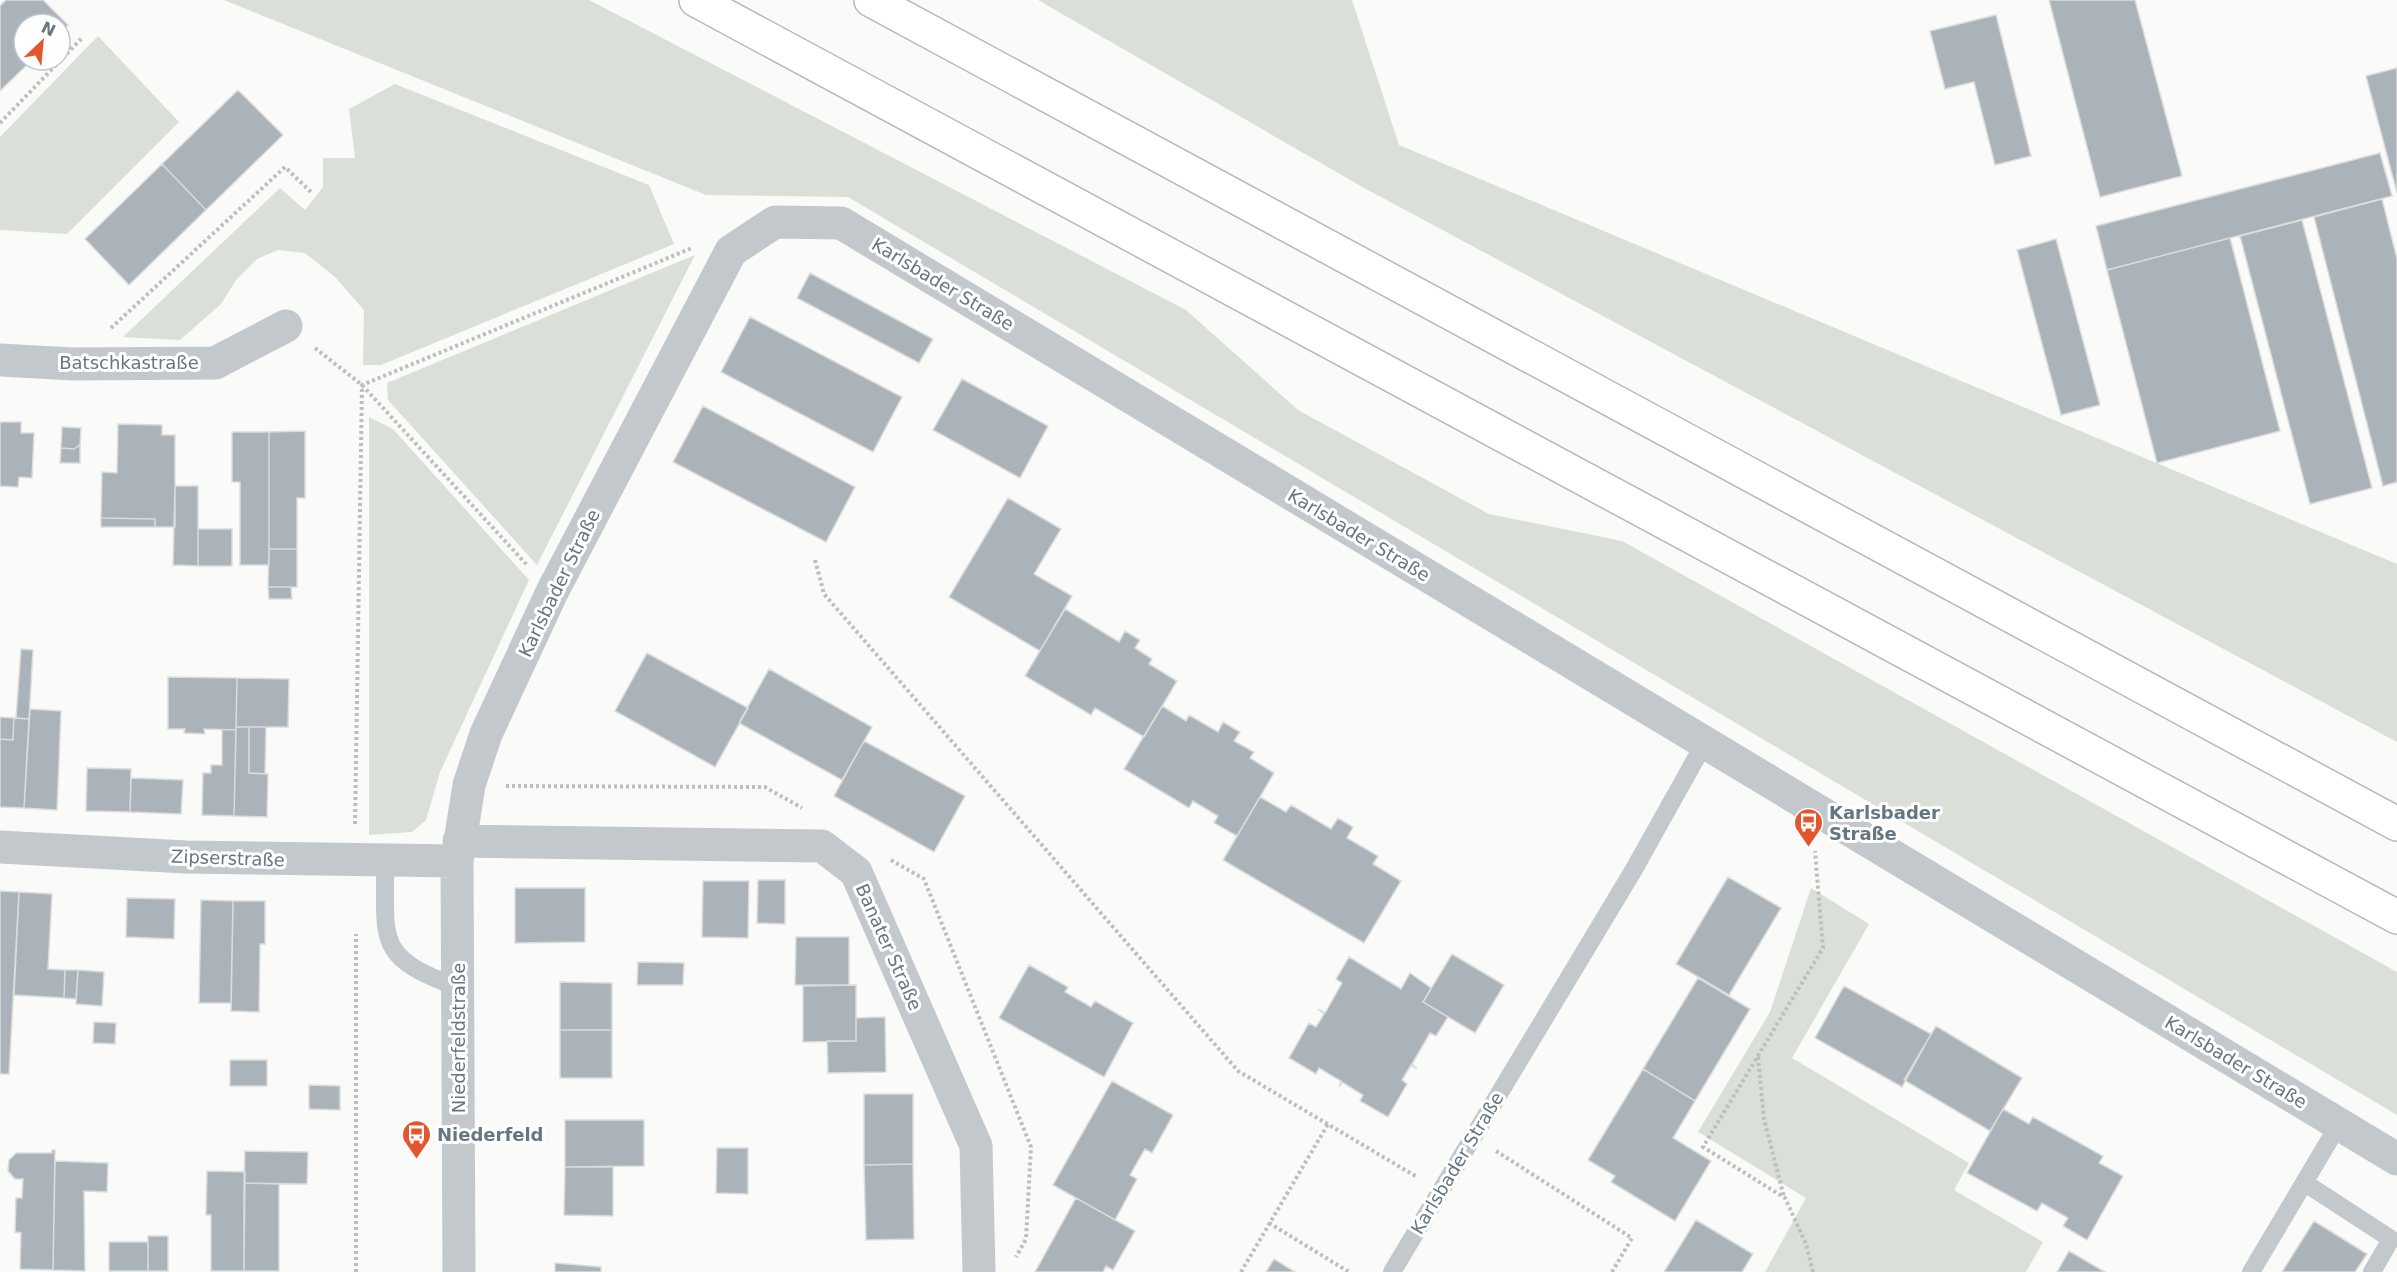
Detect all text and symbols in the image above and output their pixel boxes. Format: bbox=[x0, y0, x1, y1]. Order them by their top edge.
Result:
north arrow bbox=[12, 12, 72, 72]
text: N bbox=[38, 17, 59, 40]
street label: Karlsbader Straße bbox=[868, 233, 1018, 335]
street label: Batschkastraße bbox=[59, 352, 199, 373]
street label: Karlsbader Straße bbox=[1284, 484, 1434, 586]
street label: Karlsbader Straße bbox=[514, 506, 604, 660]
place label: Karlsbader Straße bbox=[1829, 802, 1940, 844]
bus stop icon: Karlsbader Straße bbox=[1792, 806, 1824, 848]
street label: Zipserstraße bbox=[171, 846, 285, 870]
street label: Banater Straße bbox=[852, 880, 926, 1014]
street label: Niederfeldstraße bbox=[448, 963, 469, 1113]
street label: Karlsbader Straße bbox=[2161, 1011, 2311, 1113]
street label: Karlsbader Straße bbox=[1406, 1088, 1508, 1238]
bus stop icon: Niederfeld bbox=[400, 1118, 432, 1160]
place label: Niederfeld bbox=[437, 1124, 544, 1145]

